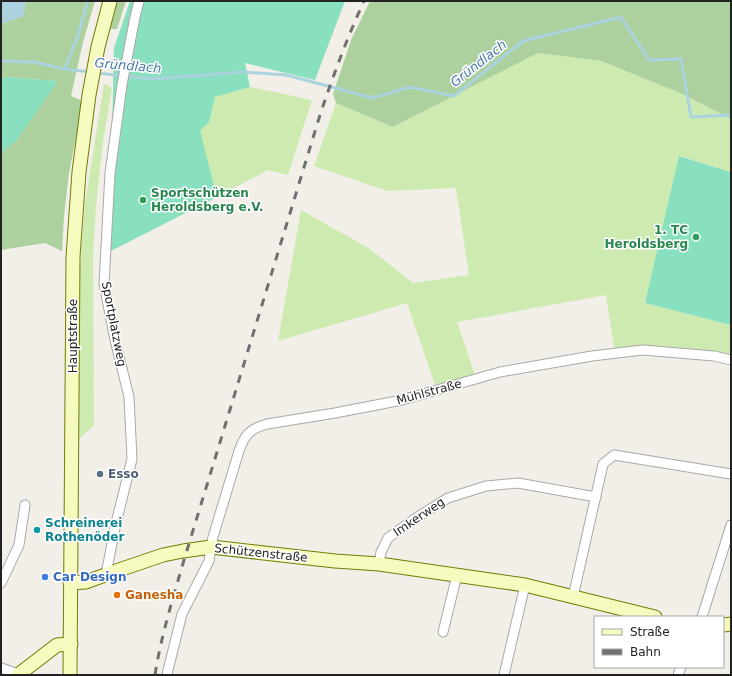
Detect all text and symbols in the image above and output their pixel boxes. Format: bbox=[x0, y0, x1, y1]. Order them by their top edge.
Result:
water label: Gründlach bbox=[447, 37, 509, 90]
water label: Gründlach bbox=[94, 55, 162, 76]
place label: Sportschützen Heroldsberg e.V. bbox=[151, 186, 264, 214]
marker: Sportschützen Heroldsberg e.V. bbox=[138, 195, 148, 205]
place label: 1. TC Heroldsberg bbox=[605, 223, 688, 251]
marker: 1. TC Heroldsberg bbox=[691, 232, 701, 242]
street label: Sportplatzweg bbox=[99, 280, 129, 368]
street label: Hauptstraße bbox=[66, 299, 80, 373]
street label: Mühlstraße bbox=[395, 377, 463, 407]
place label: Esso bbox=[108, 467, 139, 481]
marker: Esso bbox=[95, 469, 105, 479]
street label: Imkerweg bbox=[391, 495, 447, 539]
place label: Schreinerei Rothenöder bbox=[45, 516, 124, 544]
marker: Schreinerei Rothenöder bbox=[32, 525, 42, 535]
street label: Schützenstraße bbox=[214, 541, 308, 565]
place label: Car Design bbox=[53, 570, 127, 584]
marker: Car Design bbox=[40, 572, 50, 582]
place label: Ganesha bbox=[125, 588, 183, 602]
marker: Ganesha bbox=[112, 590, 122, 600]
legend bbox=[594, 616, 724, 668]
text: Straße bbox=[630, 625, 670, 639]
text: Bahn bbox=[630, 645, 661, 659]

